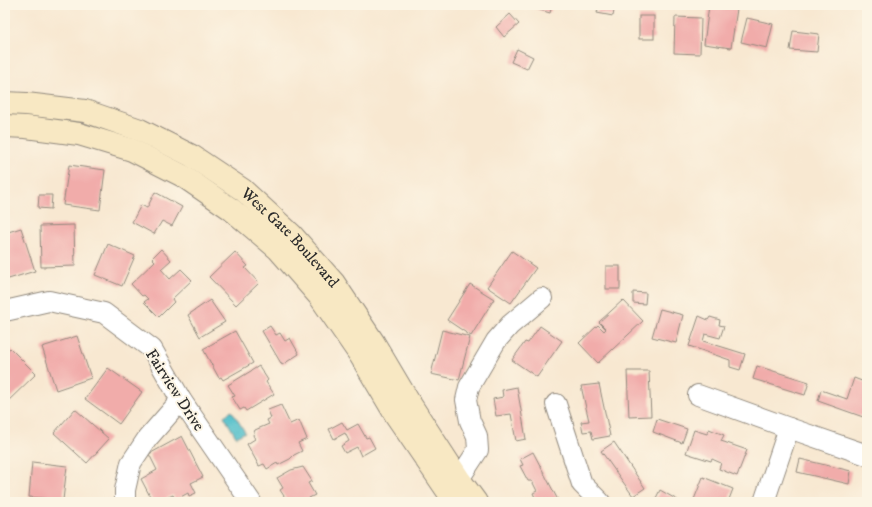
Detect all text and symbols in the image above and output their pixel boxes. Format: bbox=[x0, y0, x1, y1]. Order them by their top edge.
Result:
street label: West Gate Boulevard bbox=[236, 182, 343, 292]
street label: Fairview Drive bbox=[141, 345, 209, 435]

